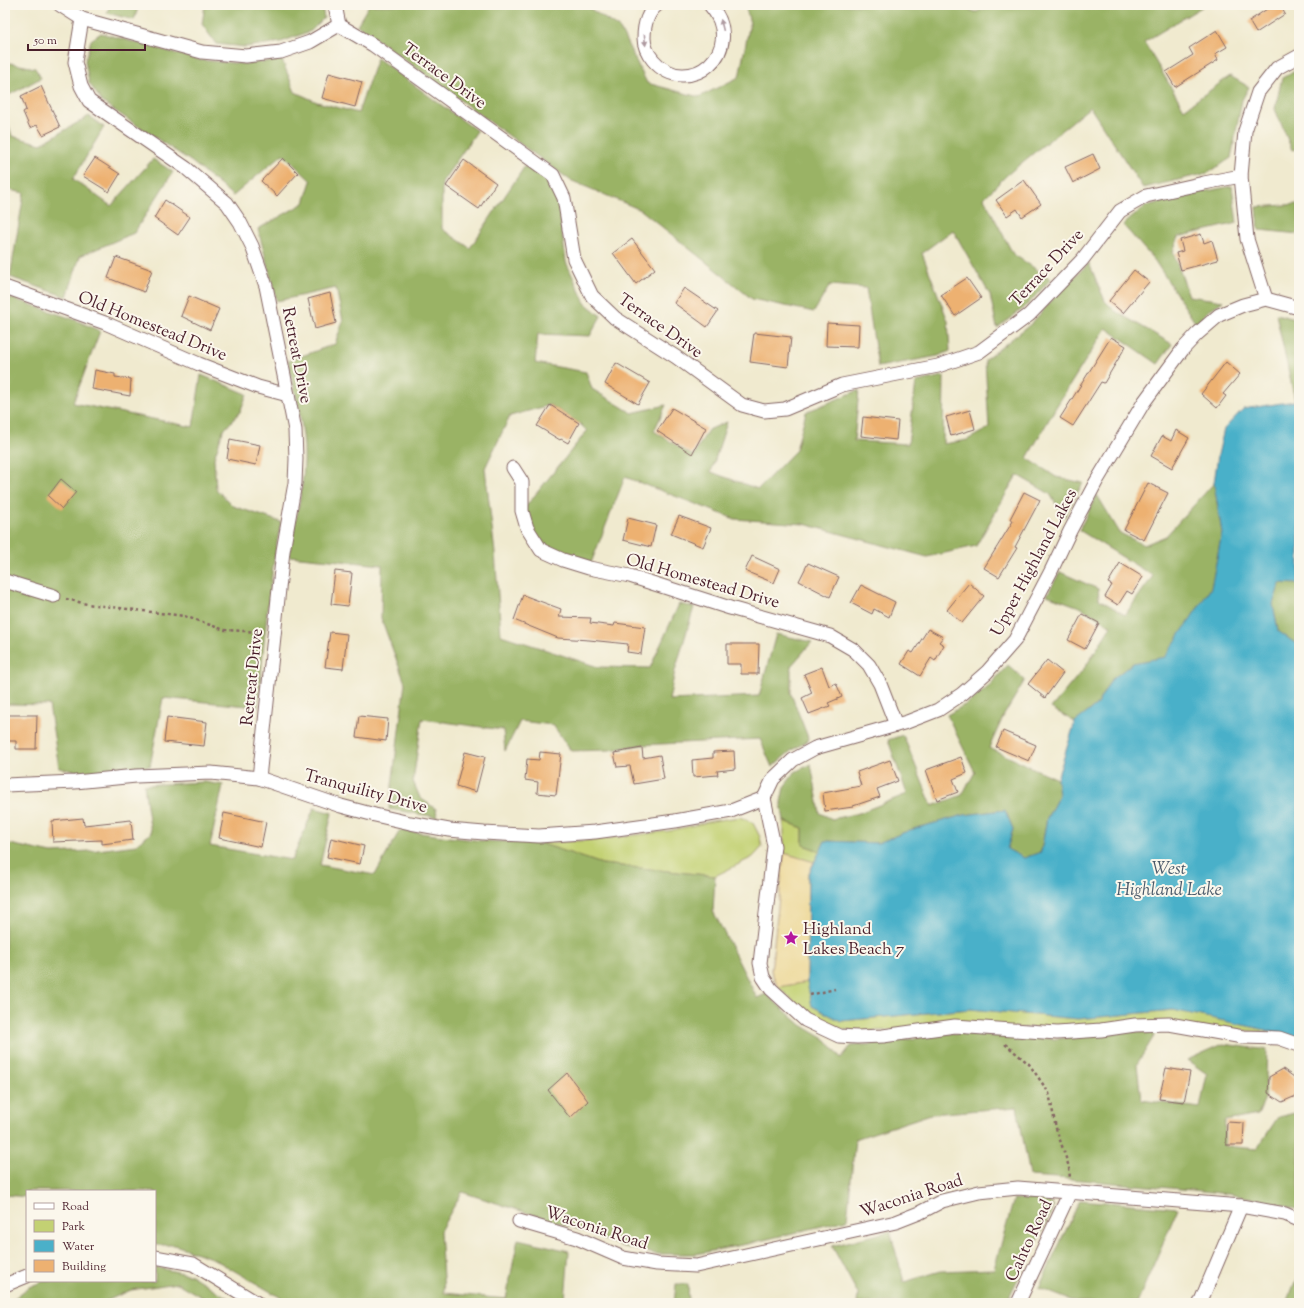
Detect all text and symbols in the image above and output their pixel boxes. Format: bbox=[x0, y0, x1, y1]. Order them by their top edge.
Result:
one-way arrow bbox=[718, 19, 724, 32]
scale bar bbox=[28, 26, 145, 52]
text: 50 m bbox=[33, 32, 57, 50]
one-way arrow bbox=[642, 34, 648, 46]
street label: Terrace Drive bbox=[397, 38, 491, 115]
street label: Terrace Drive bbox=[1005, 224, 1090, 313]
street label: Old Homestead Drive bbox=[74, 286, 231, 368]
street label: Terrace Drive bbox=[612, 288, 707, 365]
street label: Retreat Drive bbox=[275, 305, 317, 406]
street label: Upper Highland Lakes bbox=[986, 485, 1084, 641]
street label: Old Homestead Drive bbox=[623, 548, 782, 615]
street label: Retreat Drive bbox=[236, 627, 270, 727]
street label: Tranquility Drive bbox=[301, 764, 430, 820]
water label: West Highland Lake bbox=[1116, 857, 1222, 904]
place label: Highland Lakes Beach 7 bbox=[803, 918, 905, 962]
place icon: Highland Lakes Beach 7 bbox=[782, 929, 800, 947]
street label: Waconia Road bbox=[857, 1169, 967, 1225]
legend bbox=[26, 1190, 156, 1282]
street label: Cahto Road bbox=[1000, 1196, 1059, 1286]
text: Road bbox=[62, 1198, 89, 1216]
street label: Waconia Road bbox=[542, 1201, 651, 1257]
text: Park bbox=[62, 1218, 85, 1236]
text: Water bbox=[62, 1238, 95, 1256]
text: Building bbox=[62, 1258, 106, 1276]

